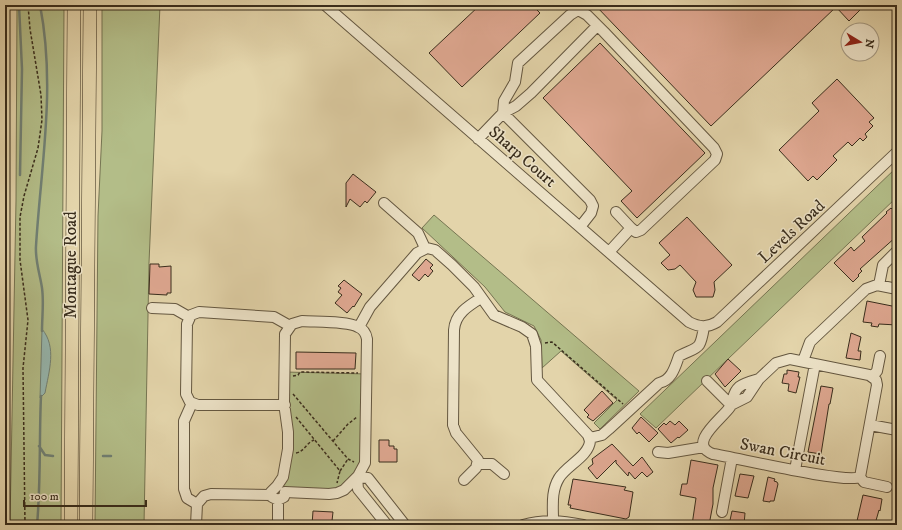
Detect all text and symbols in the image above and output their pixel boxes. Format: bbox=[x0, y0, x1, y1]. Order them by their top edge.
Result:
north arrow bbox=[840, 22, 880, 62]
text: N bbox=[861, 38, 877, 49]
street label: Sharp Court bbox=[484, 121, 561, 193]
street label: Levels Road bbox=[754, 195, 830, 268]
street label: Montague Road bbox=[60, 211, 82, 319]
street label: Swan Circuit bbox=[738, 433, 828, 471]
scale bar bbox=[24, 482, 146, 508]
text: 100 m bbox=[30, 489, 59, 504]

